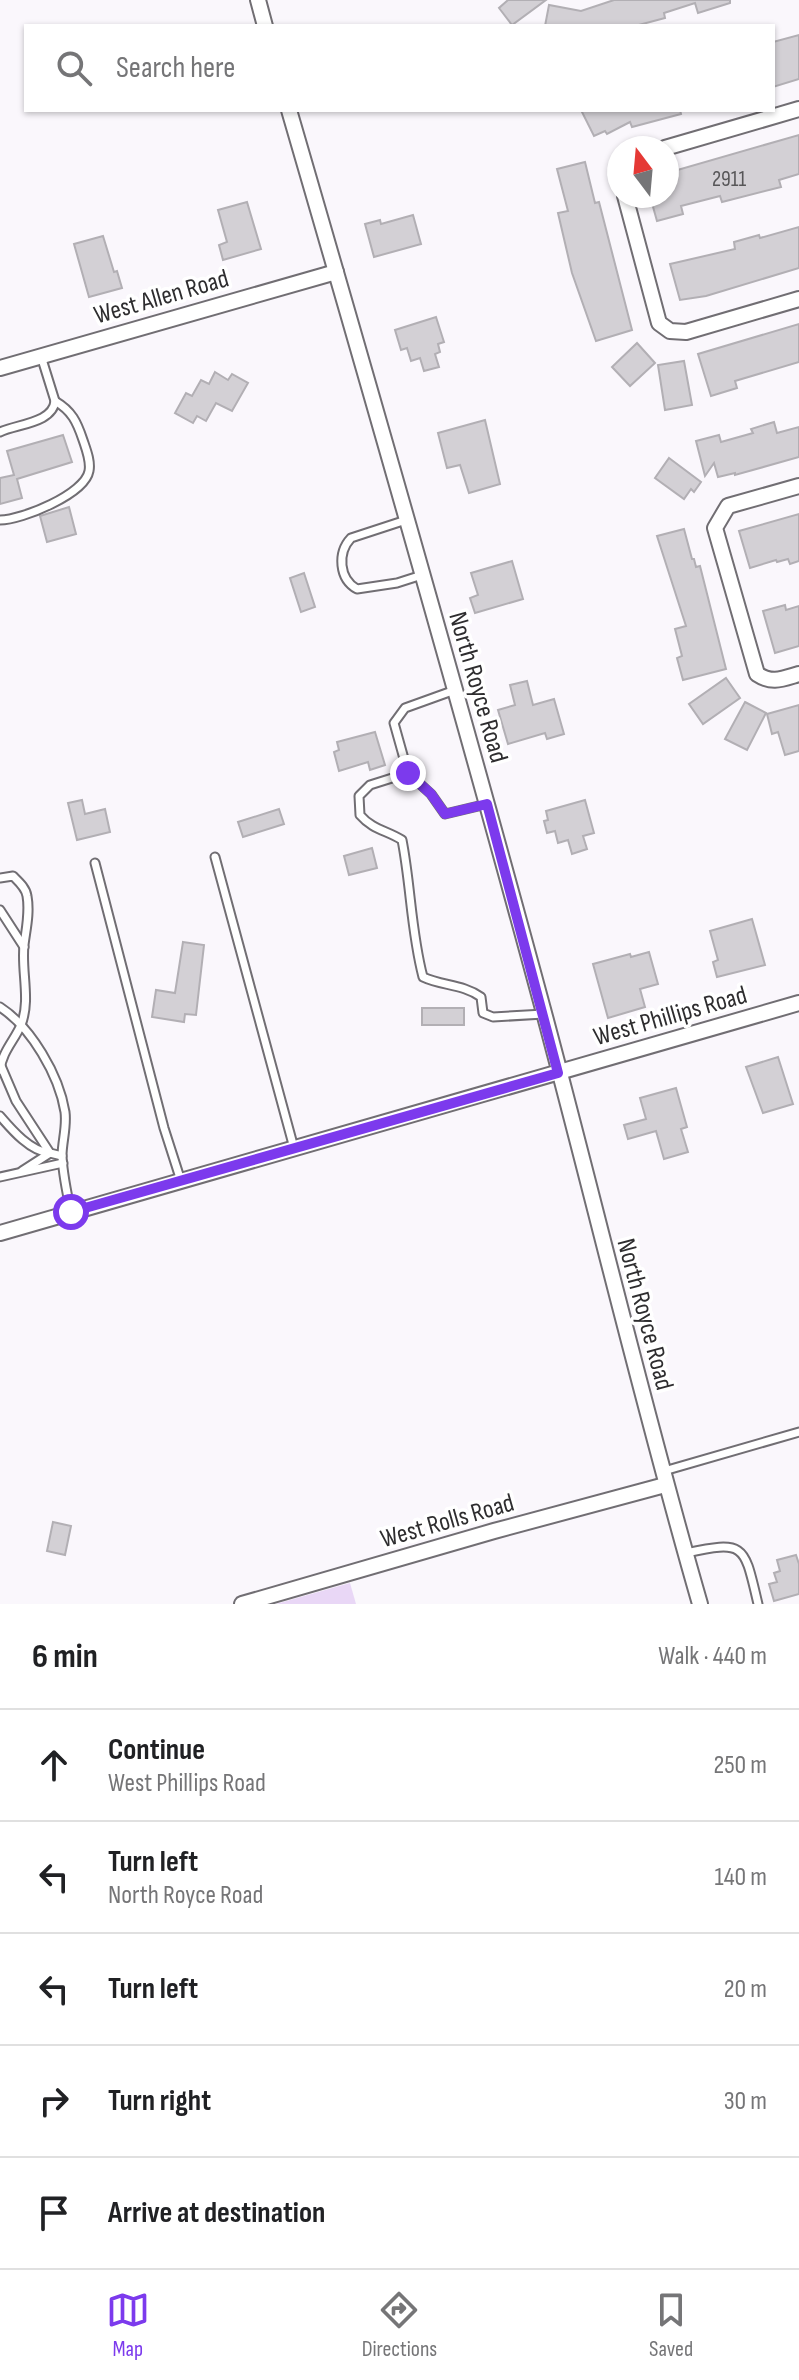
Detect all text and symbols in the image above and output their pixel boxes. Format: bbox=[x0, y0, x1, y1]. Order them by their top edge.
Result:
search box bbox=[24, 24, 775, 112]
icon: search bbox=[52, 46, 96, 90]
text: Search here bbox=[116, 50, 235, 86]
north arrow bbox=[607, 136, 679, 208]
house number: 2911 bbox=[712, 166, 746, 193]
street label: West Allen Road bbox=[91, 263, 232, 331]
street label: North Royce Road bbox=[441, 608, 514, 766]
route end bbox=[390, 755, 426, 791]
street label: West Phillips Road bbox=[590, 980, 751, 1053]
route start bbox=[53, 1194, 89, 1230]
street label: North Royce Road bbox=[609, 1235, 680, 1393]
street label: West Rolls Road bbox=[377, 1488, 518, 1555]
text: 6 min bbox=[32, 1636, 98, 1677]
text: Walk · 440 m bbox=[658, 1641, 767, 1672]
text: Continue bbox=[108, 1732, 205, 1768]
icon: ahead bbox=[32, 1743, 76, 1787]
text: 250 m bbox=[713, 1750, 767, 1781]
text: West Phillips Road bbox=[108, 1768, 266, 1799]
text: Turn left bbox=[108, 1844, 198, 1880]
icon: left bbox=[32, 1855, 76, 1899]
text: 140 m bbox=[715, 1862, 767, 1893]
text: North Royce Road bbox=[108, 1880, 263, 1911]
icon: left bbox=[32, 1967, 76, 2011]
text: Turn left bbox=[108, 1971, 198, 2007]
text: 20 m bbox=[724, 1974, 767, 2005]
icon: right bbox=[32, 2079, 76, 2123]
text: Turn right bbox=[108, 2083, 211, 2119]
text: 30 m bbox=[724, 2086, 767, 2117]
icon: arrive bbox=[32, 2191, 76, 2235]
text: Arrive at destination bbox=[108, 2195, 325, 2231]
tab: Map bbox=[106, 2288, 150, 2363]
tab: Directions bbox=[362, 2288, 437, 2363]
tab: Saved bbox=[649, 2288, 693, 2363]

